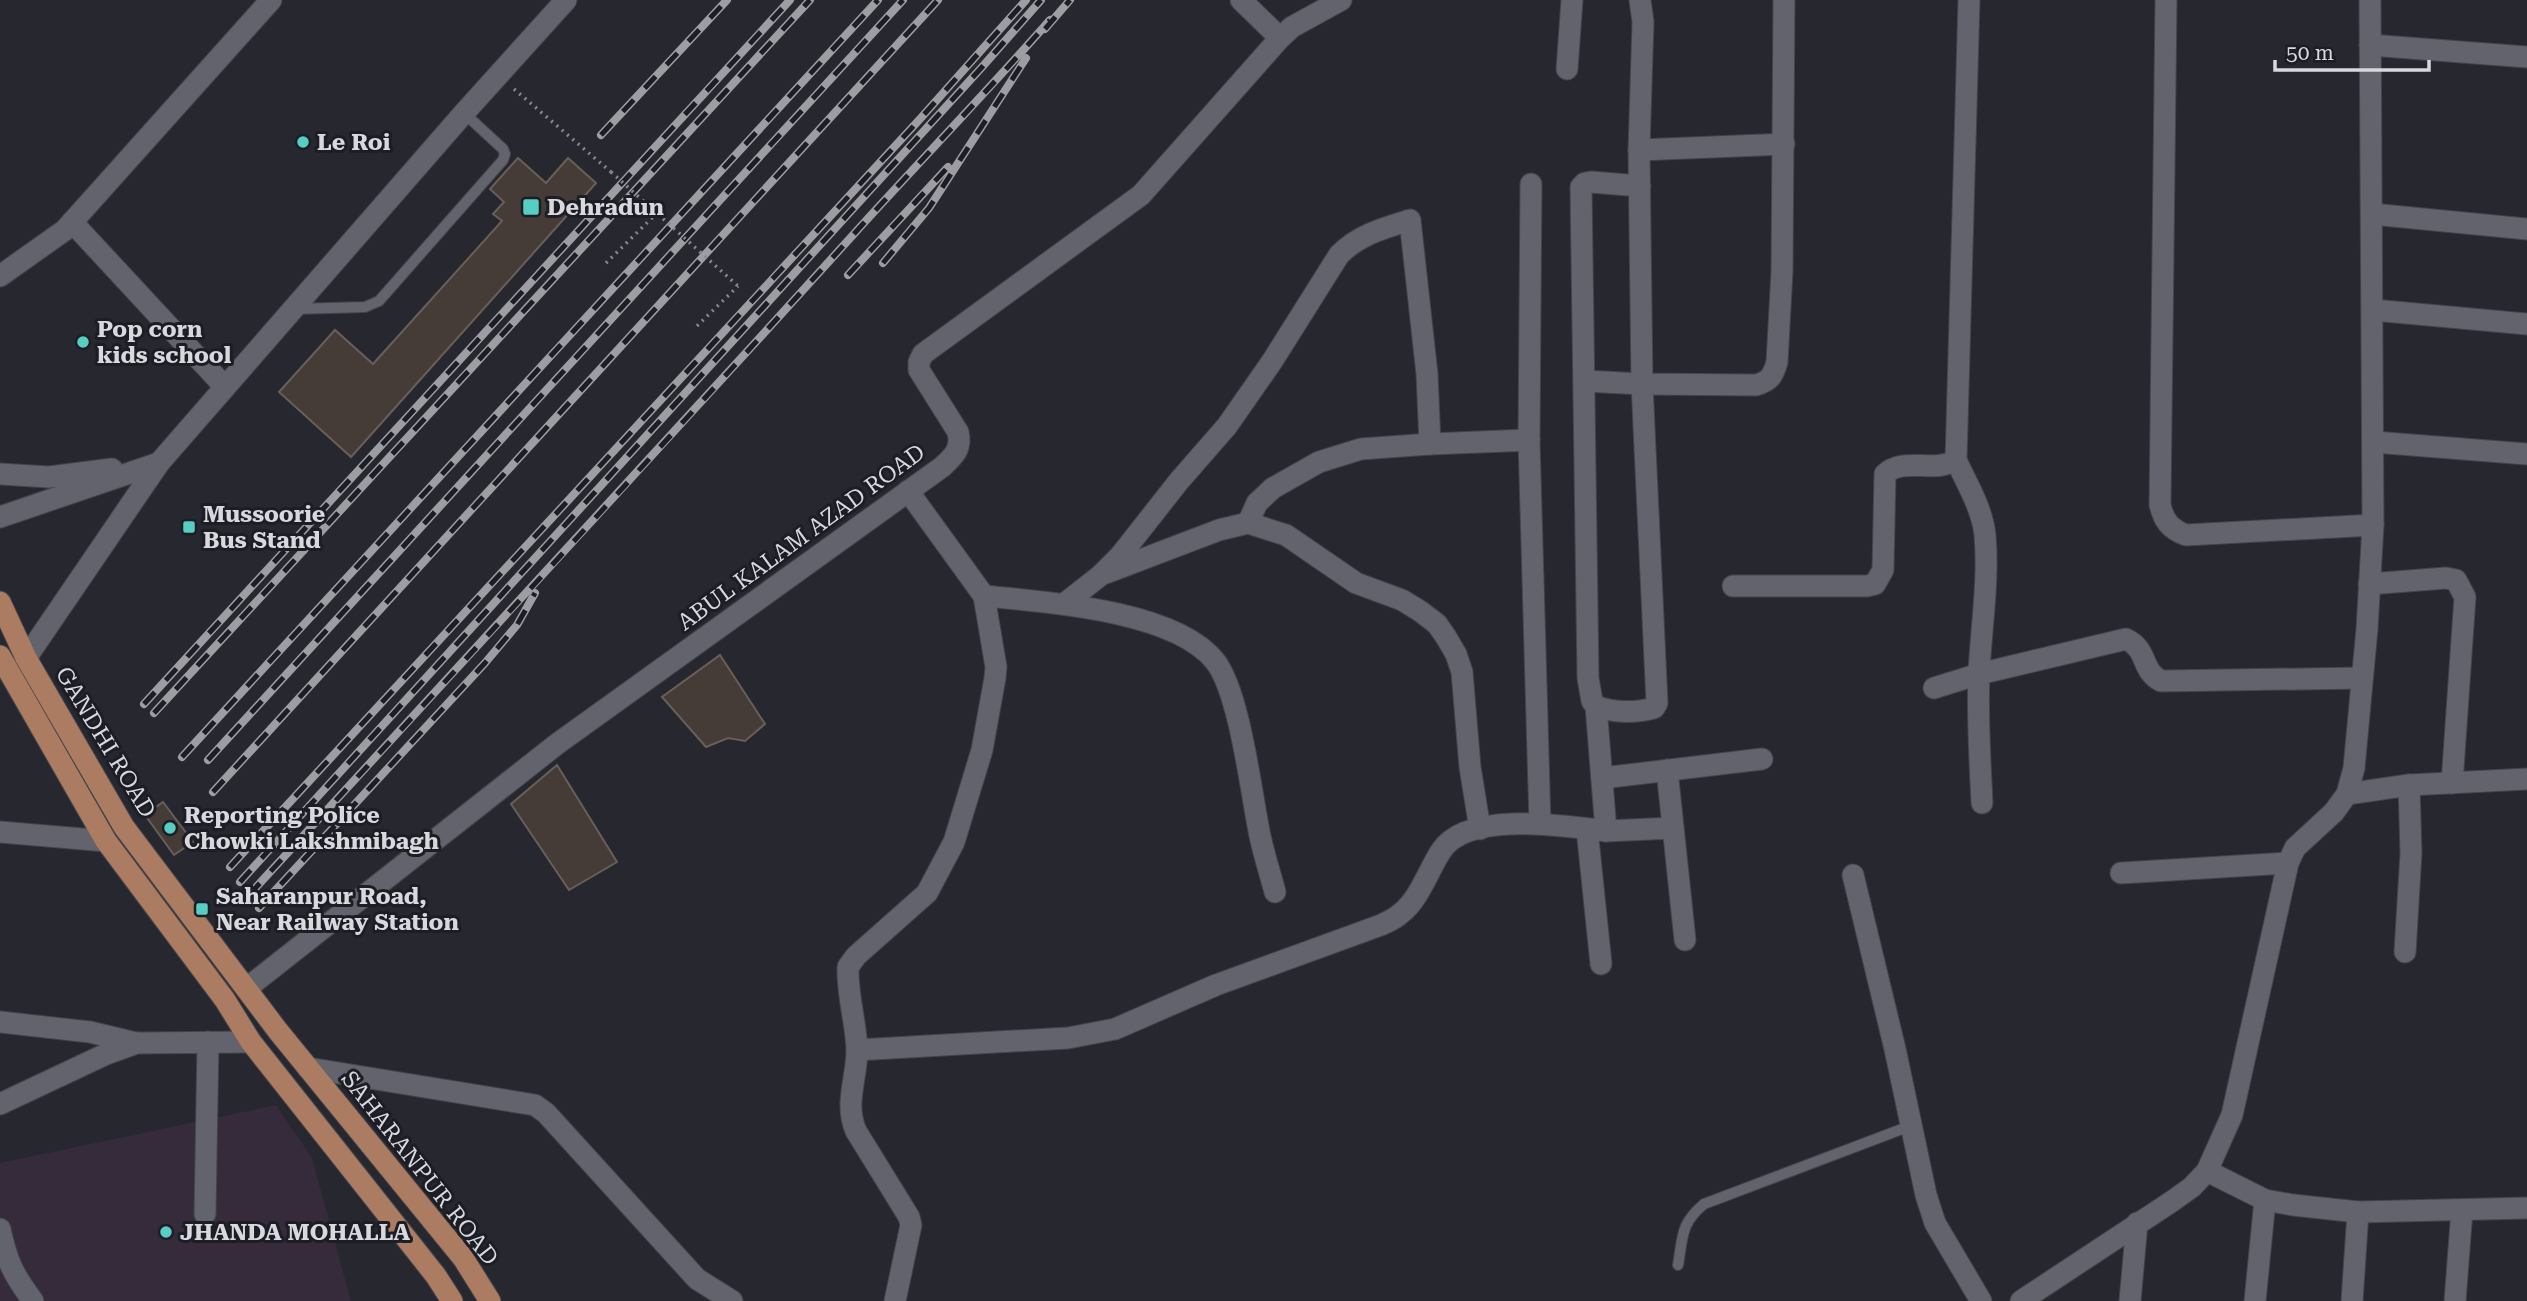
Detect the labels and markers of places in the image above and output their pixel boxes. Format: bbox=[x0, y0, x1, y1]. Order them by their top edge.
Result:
place label: Le Roi bbox=[317, 129, 391, 156]
marker: Le Roi bbox=[295, 134, 311, 150]
place label: Dehradun bbox=[547, 194, 664, 221]
marker: Dehradun bbox=[521, 197, 541, 217]
place label: Pop corn kids school bbox=[97, 316, 232, 369]
marker: Pop corn kids school bbox=[75, 334, 91, 350]
place label: Mussoorie Bus Stand bbox=[203, 501, 325, 554]
marker: Mussoorie Bus Stand bbox=[181, 519, 197, 535]
place label: Reporting Police Chowki Lakshmibagh bbox=[184, 802, 439, 855]
marker: Reporting Police Chowki Lakshmibagh bbox=[162, 820, 178, 836]
place label: Saharanpur Road, Near Railway Station bbox=[216, 883, 459, 936]
marker: Saharanpur Road, Near Railway Station bbox=[194, 901, 210, 917]
place label: JHANDA MOHALLA bbox=[180, 1219, 411, 1246]
marker: JHANDA MOHALLA bbox=[158, 1224, 174, 1240]

